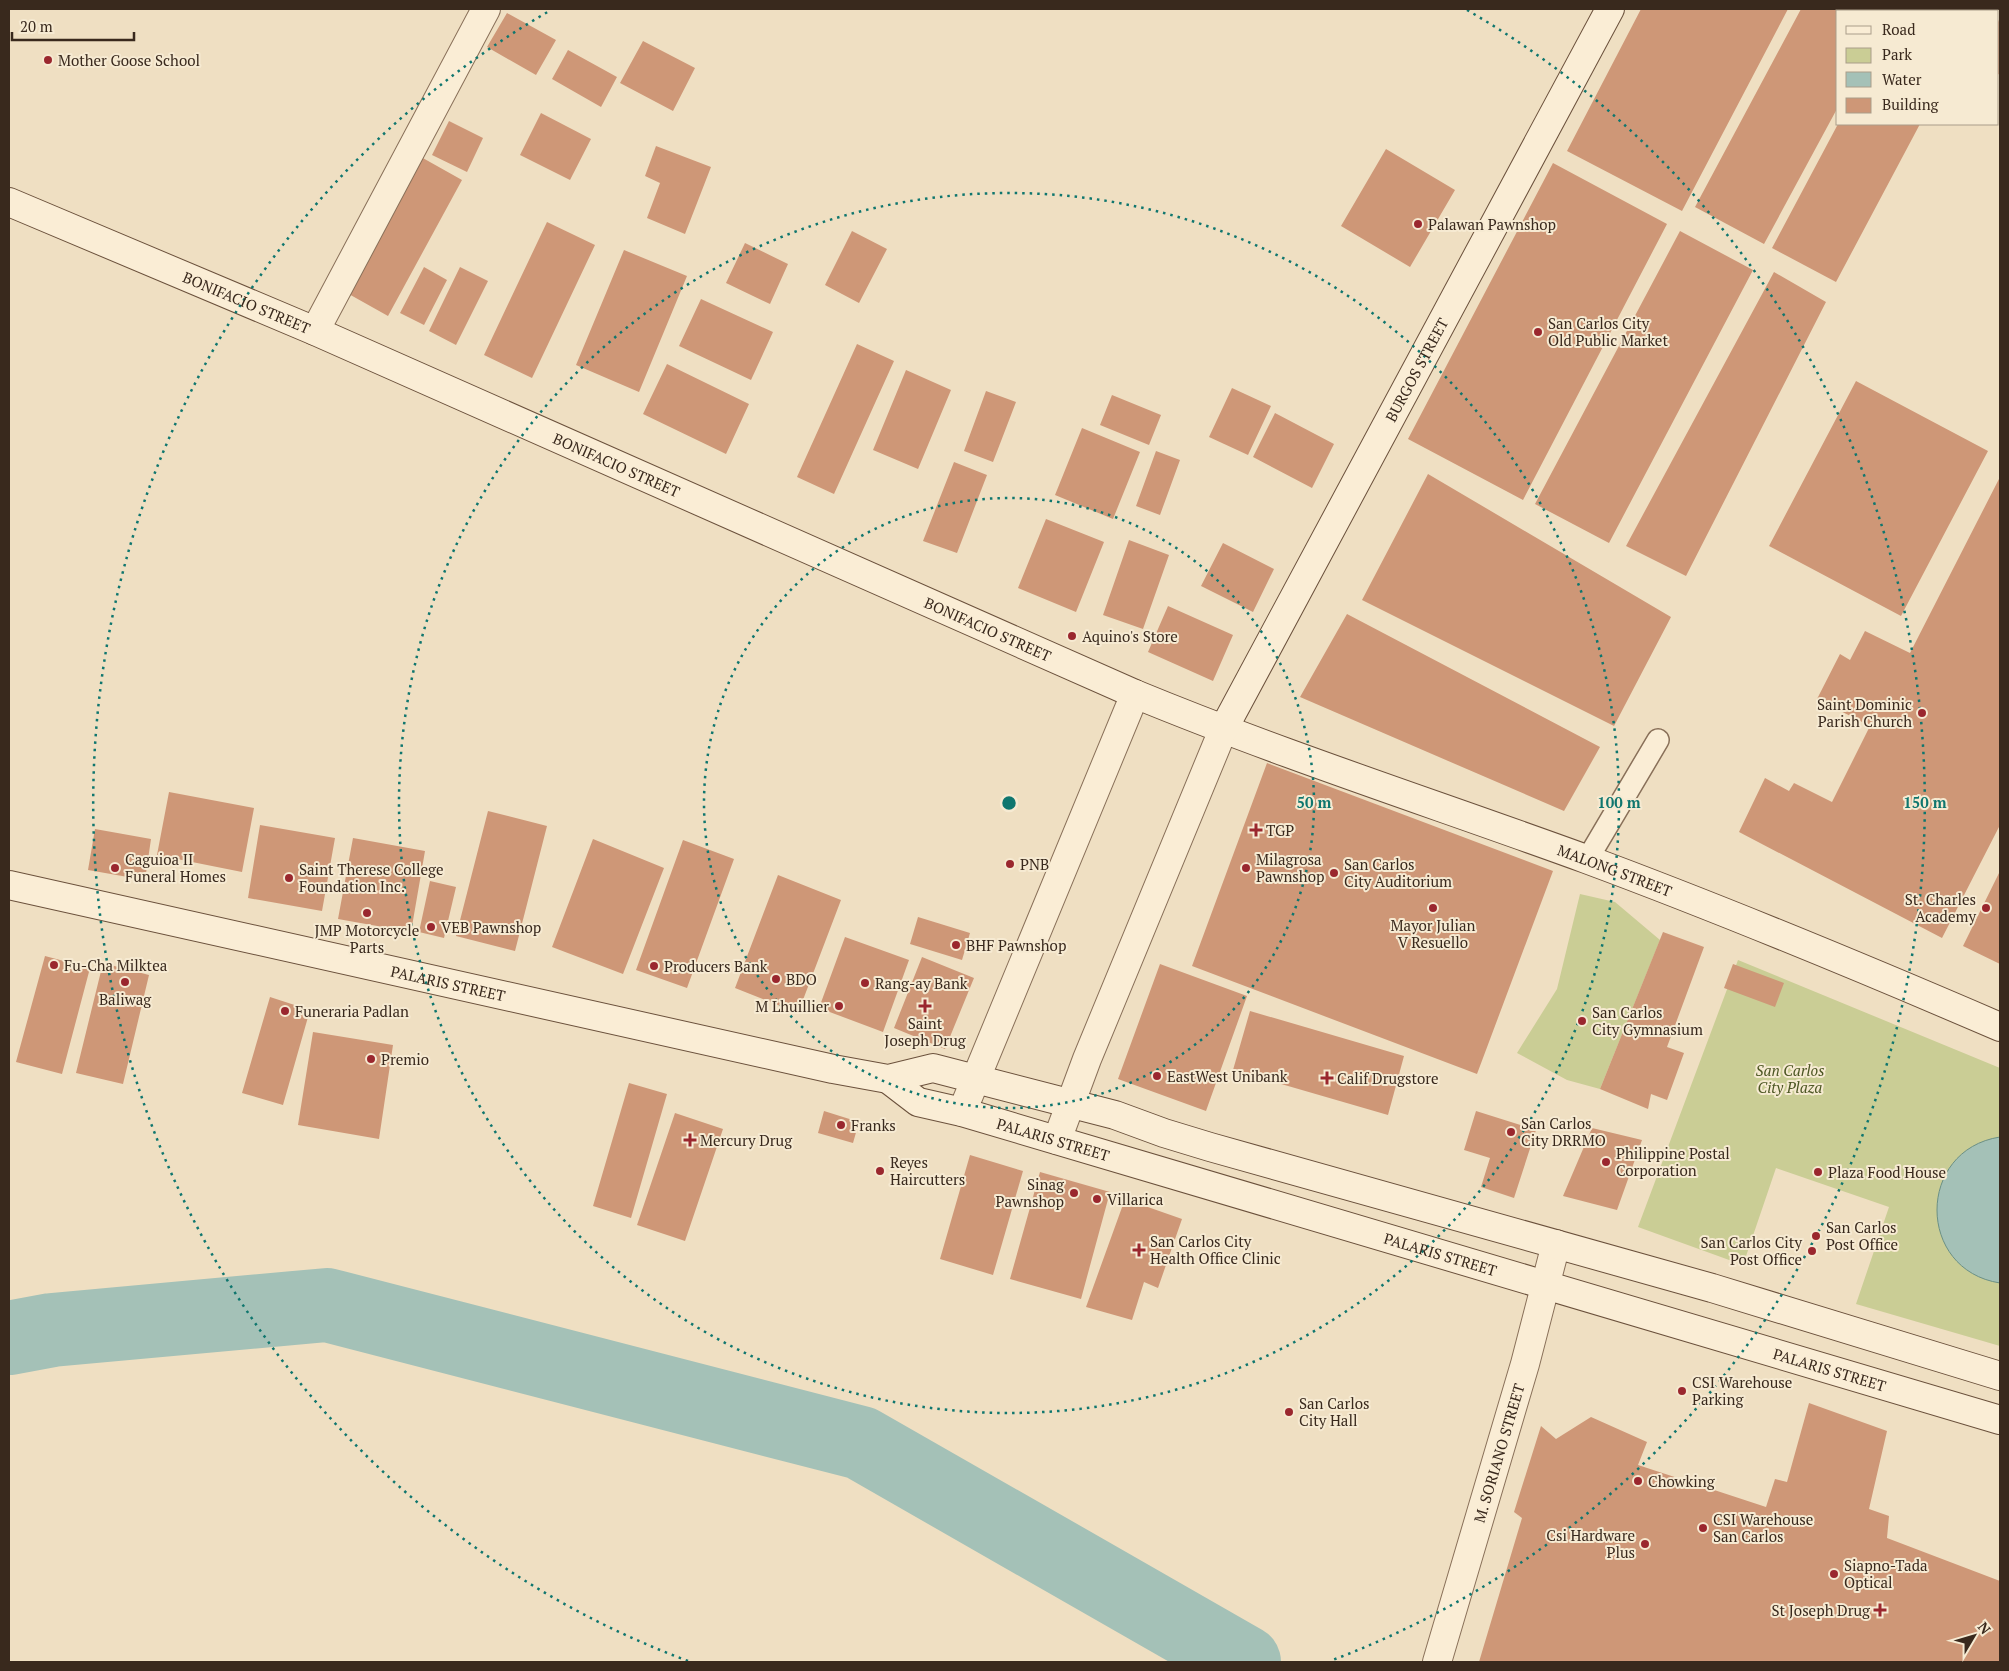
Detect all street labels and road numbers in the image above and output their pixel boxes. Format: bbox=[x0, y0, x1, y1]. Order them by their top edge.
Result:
street label: BONIFACIO STREET bbox=[180, 266, 314, 338]
street label: BURGOS STREET bbox=[1380, 314, 1452, 425]
street label: BONIFACIO STREET bbox=[550, 428, 683, 501]
street label: BONIFACIO STREET bbox=[921, 592, 1054, 666]
street label: MALONG STREET bbox=[1555, 840, 1675, 901]
street label: PALARIS STREET bbox=[389, 961, 507, 1006]
street label: PALARIS STREET bbox=[994, 1113, 1112, 1165]
street label: PALARIS STREET bbox=[1382, 1228, 1499, 1280]
street label: PALARIS STREET bbox=[1771, 1343, 1889, 1396]
street label: M. SORIANO STREET bbox=[1469, 1381, 1529, 1525]

